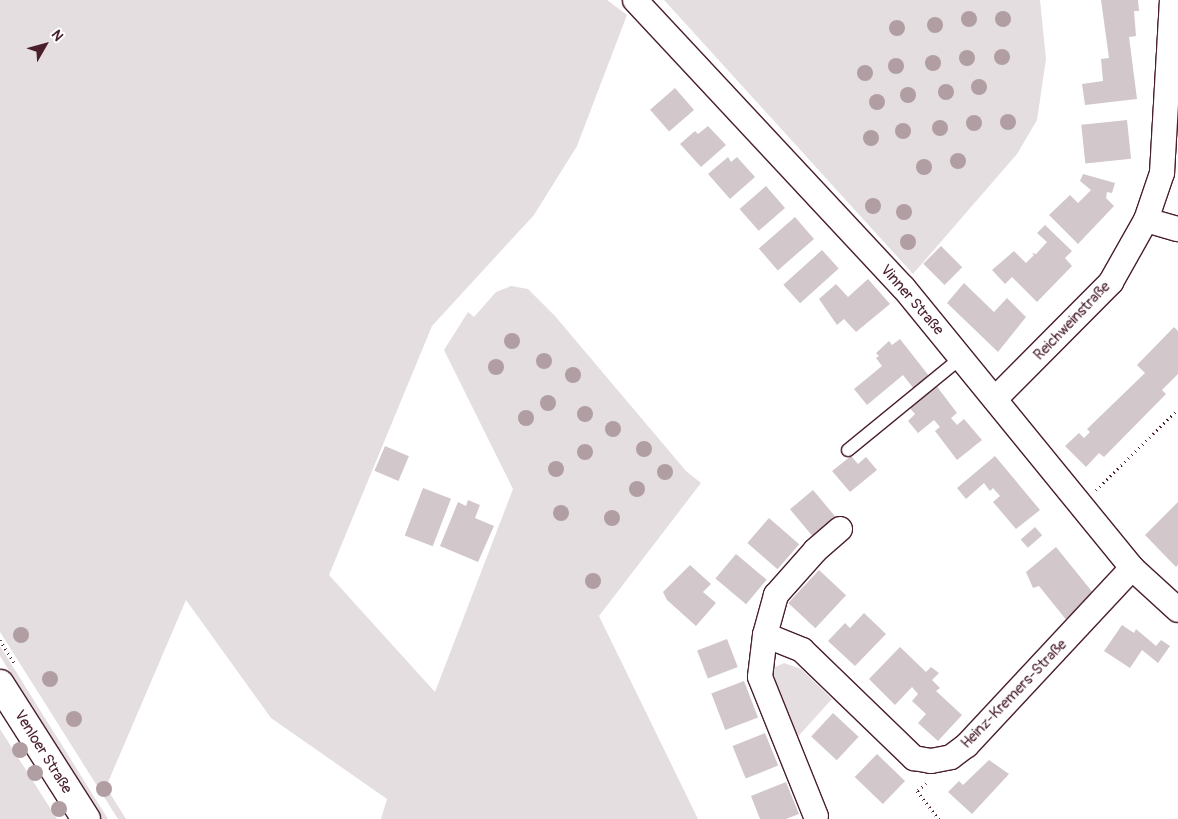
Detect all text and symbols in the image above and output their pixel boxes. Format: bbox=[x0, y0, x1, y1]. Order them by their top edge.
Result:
north arrow bbox=[20, 20, 70, 70]
text: N bbox=[48, 26, 67, 44]
street label: Vinner Straße bbox=[877, 261, 947, 339]
street label: Reichweinstraße bbox=[1030, 278, 1114, 364]
street label: Heinz-Kremers-Straße bbox=[957, 636, 1071, 752]
street label: Venloer Straße bbox=[10, 707, 76, 797]

